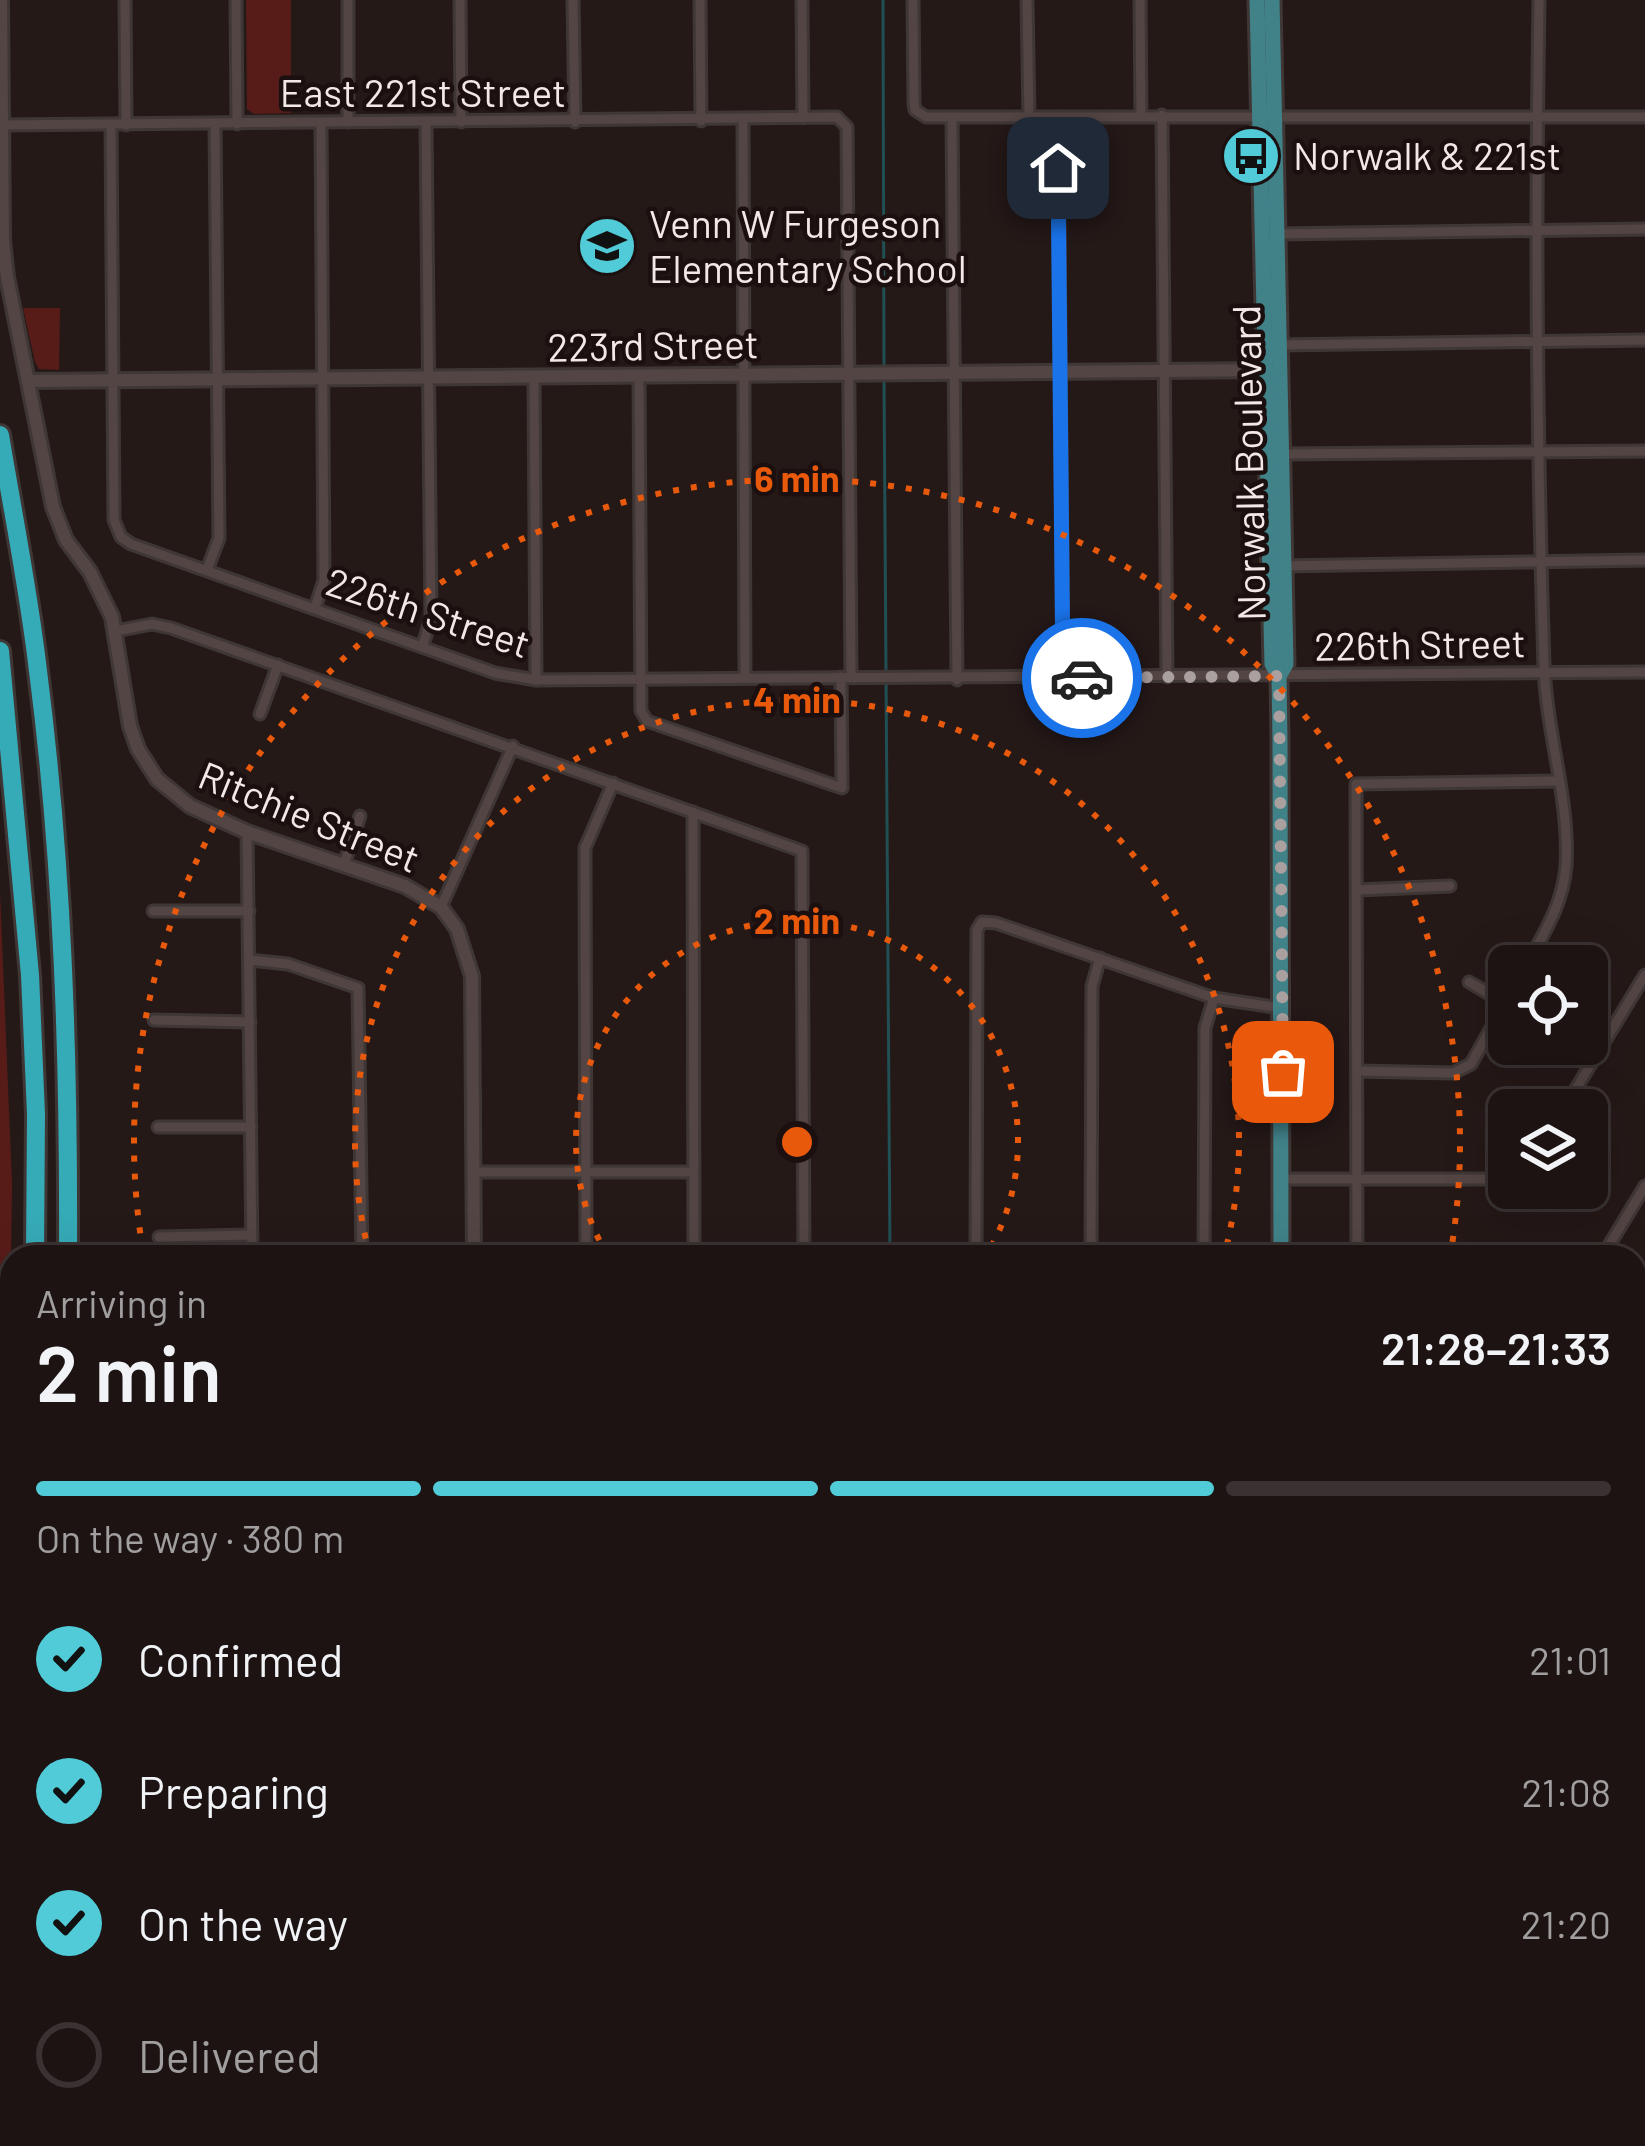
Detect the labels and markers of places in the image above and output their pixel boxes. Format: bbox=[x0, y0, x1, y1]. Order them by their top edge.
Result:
pin bbox=[1007, 117, 1109, 219]
bus stop icon: Norwalk & 221st bbox=[1220, 125, 1282, 187]
place label: Norwalk & 221st bbox=[1293, 131, 1561, 178]
place label: Venn W Furgeson Elementary School bbox=[649, 199, 967, 291]
school or university icon: Venn W Furgeson Elementary School bbox=[576, 215, 638, 277]
pin bbox=[1232, 1021, 1334, 1123]
centre of rings bbox=[776, 1121, 818, 1163]

